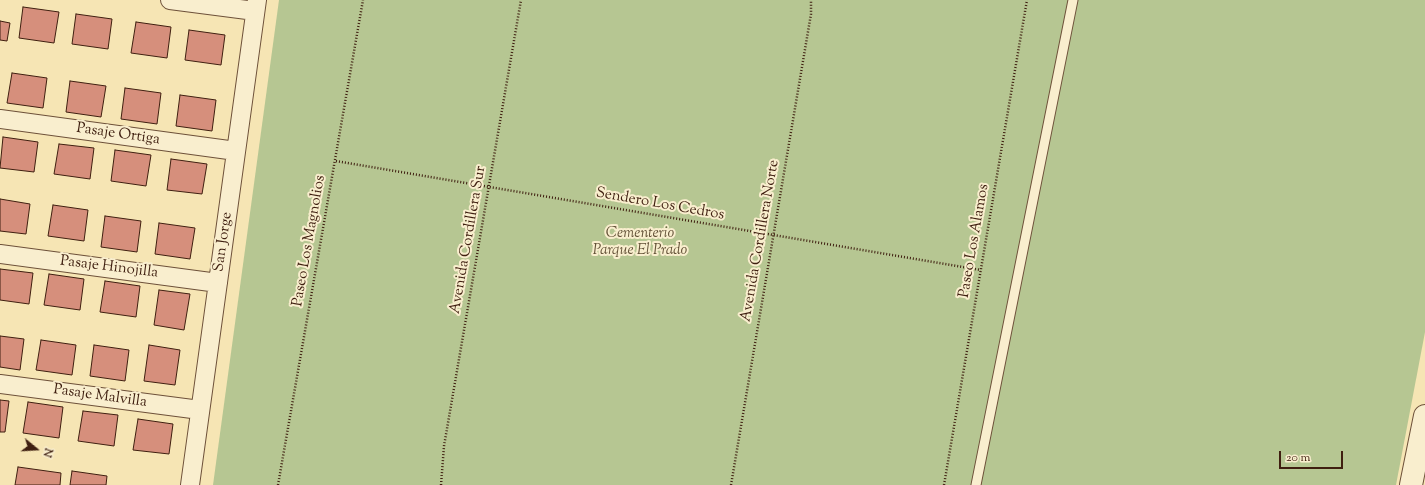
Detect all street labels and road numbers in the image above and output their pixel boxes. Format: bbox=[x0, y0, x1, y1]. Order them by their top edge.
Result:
street label: Pasaje Ortiga bbox=[75, 120, 161, 150]
street label: Avenida Cordillera Norte bbox=[738, 159, 784, 323]
street label: Avenida Cordillera Sur bbox=[447, 165, 491, 315]
street label: Paseo Los Magnolios bbox=[290, 174, 330, 308]
street label: Paseo Los Alamos bbox=[956, 183, 994, 299]
street label: Sendero Los Cedros bbox=[594, 185, 726, 225]
street label: San Jorge bbox=[211, 211, 237, 273]
street label: Pasaje Hinojilla bbox=[59, 253, 159, 283]
street label: Pasaje Malvilla bbox=[52, 382, 148, 412]

